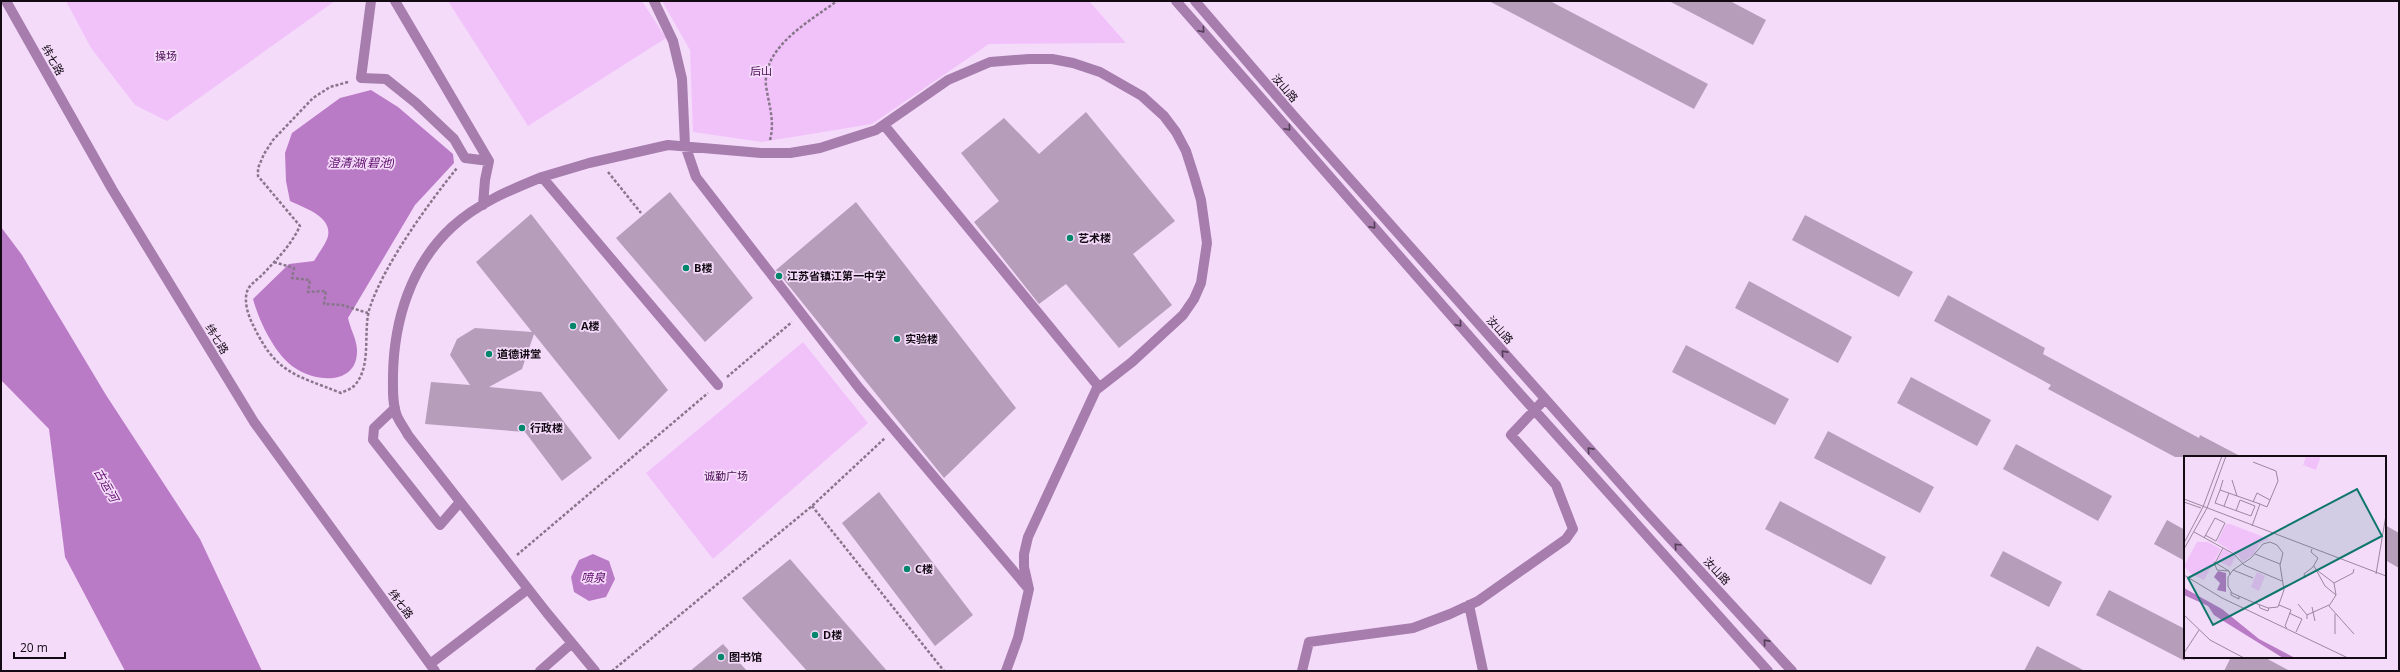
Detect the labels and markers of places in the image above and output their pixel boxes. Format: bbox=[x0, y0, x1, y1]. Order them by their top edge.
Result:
place label: 艺术楼 bbox=[1078, 230, 1111, 245]
marker: 艺术楼 bbox=[1065, 233, 1075, 243]
place label: B楼 bbox=[694, 260, 712, 275]
marker: B楼 bbox=[681, 263, 691, 273]
place label: 江苏省镇江第一中学 bbox=[787, 268, 886, 283]
marker: 江苏省镇江第一中学 bbox=[774, 271, 784, 281]
place label: A楼 bbox=[581, 318, 600, 333]
marker: A楼 bbox=[568, 321, 578, 331]
place label: 实验楼 bbox=[905, 331, 938, 346]
marker: 实验楼 bbox=[892, 334, 902, 344]
place label: 道德讲堂 bbox=[497, 346, 541, 361]
marker: 道德讲堂 bbox=[484, 349, 494, 359]
place label: 行政楼 bbox=[530, 420, 563, 435]
marker: 行政楼 bbox=[517, 423, 527, 433]
place label: C楼 bbox=[915, 561, 933, 576]
marker: C楼 bbox=[902, 564, 912, 574]
place label: D楼 bbox=[823, 627, 842, 642]
marker: D楼 bbox=[810, 630, 820, 640]
place label: 图书馆 bbox=[729, 649, 762, 664]
marker: 图书馆 bbox=[716, 652, 726, 662]

